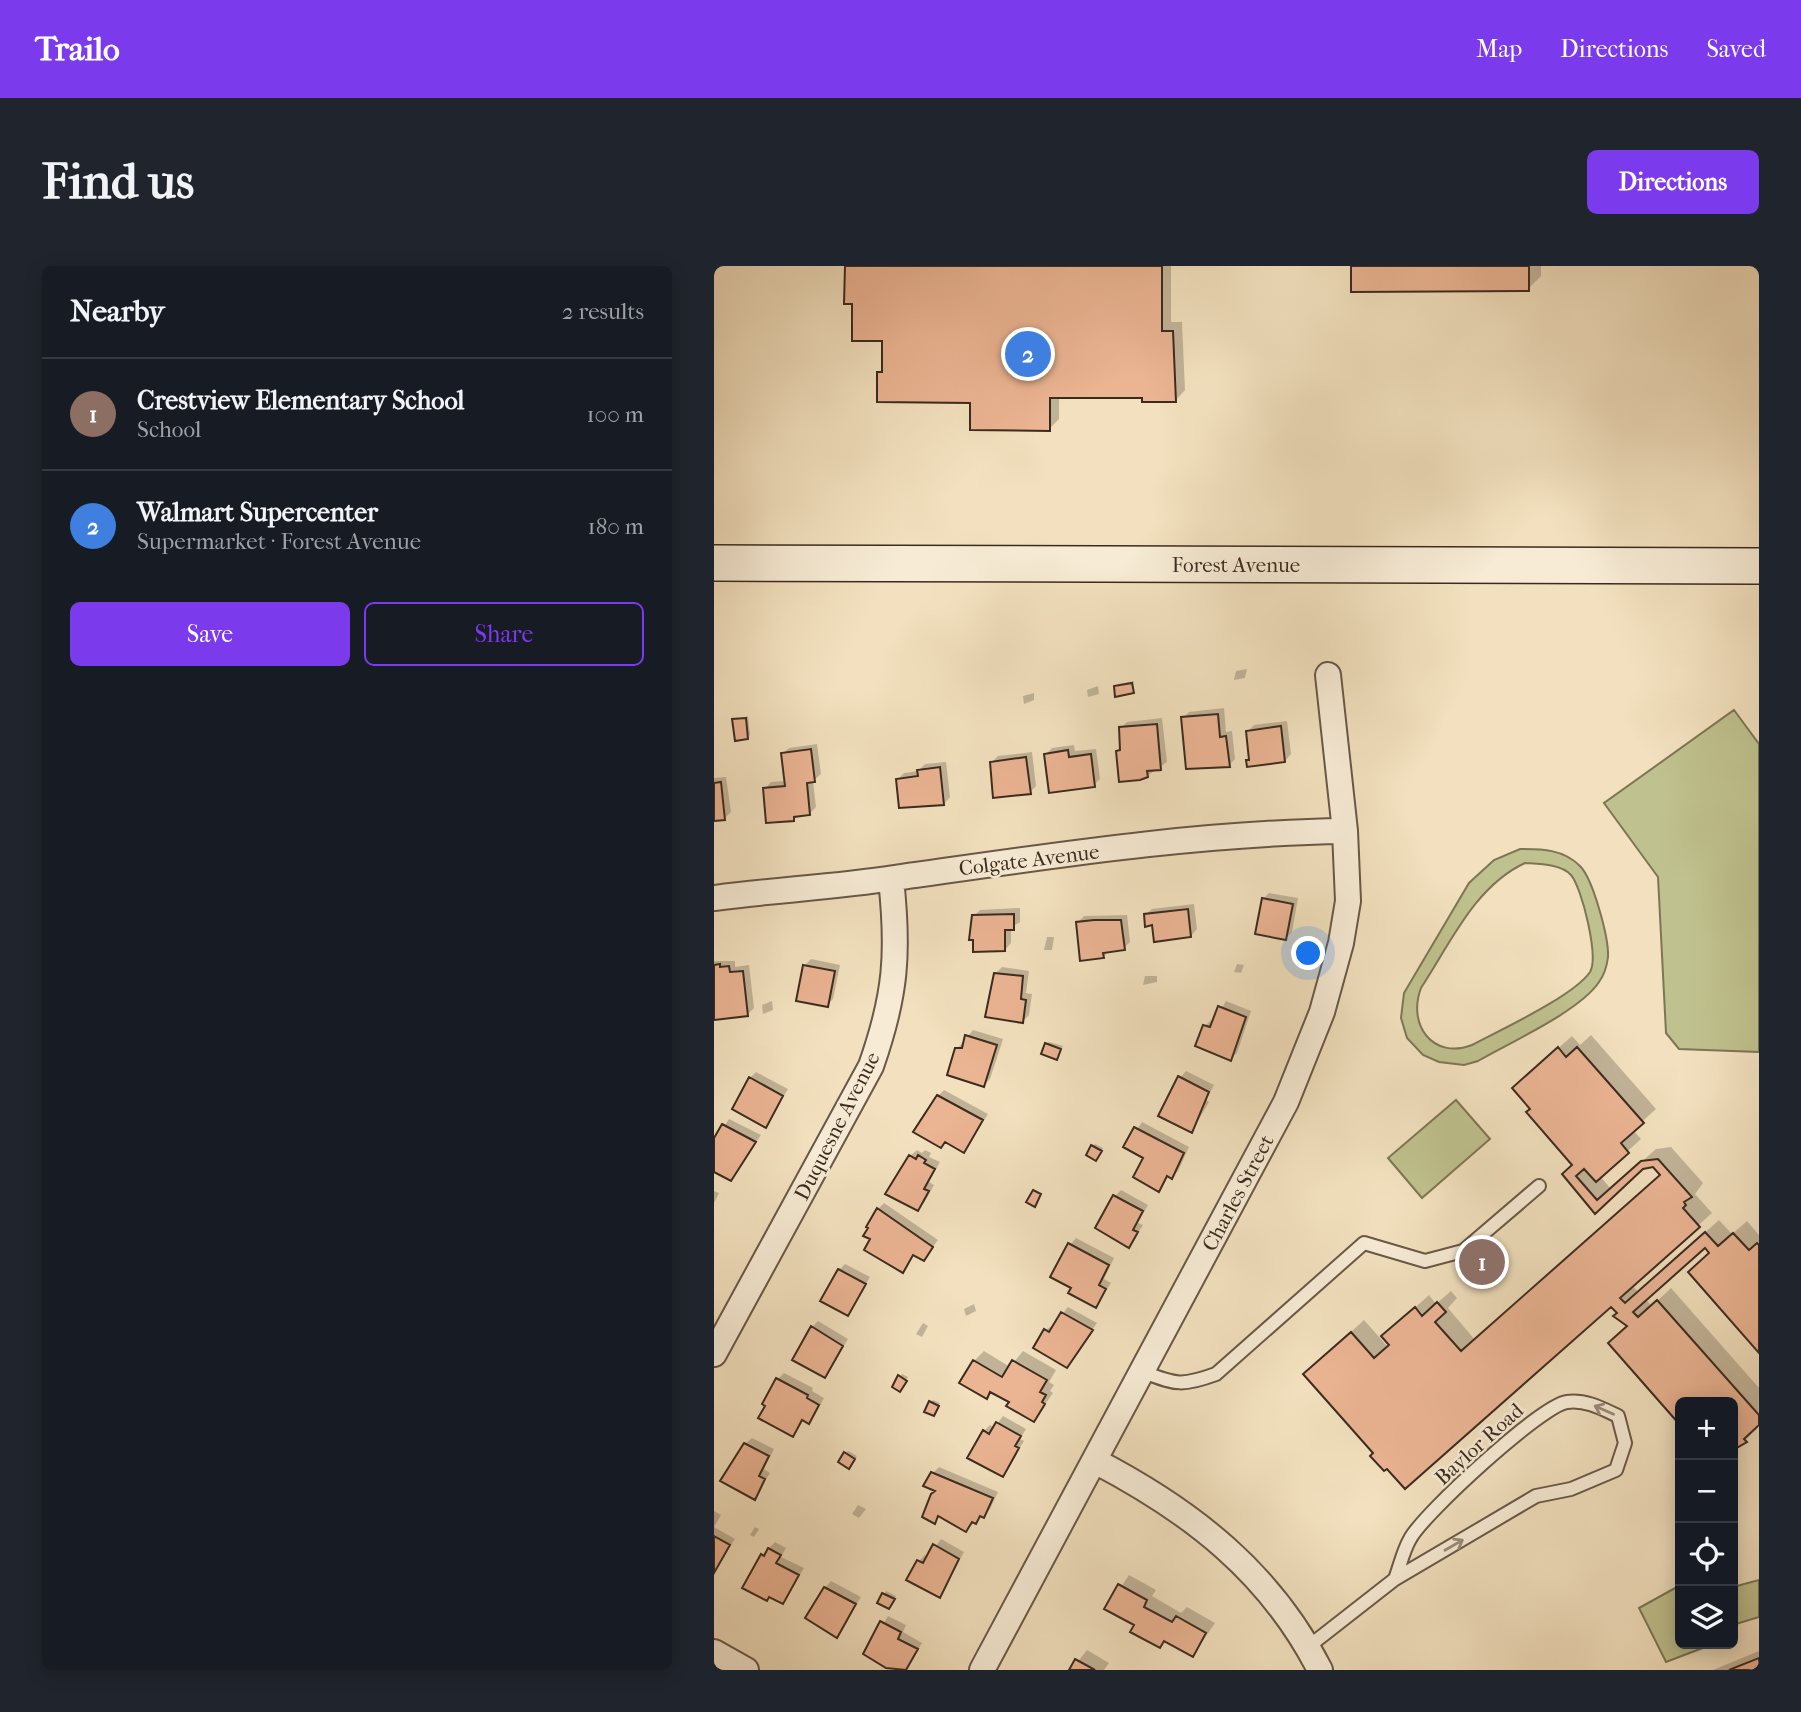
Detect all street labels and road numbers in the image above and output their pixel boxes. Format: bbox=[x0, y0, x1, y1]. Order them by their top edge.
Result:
street label: Forest Avenue bbox=[1172, 553, 1300, 577]
street label: Colgate Avenue bbox=[957, 839, 1101, 881]
street label: Duquesne Avenue bbox=[789, 1048, 885, 1204]
street label: Charles Street bbox=[1197, 1130, 1279, 1255]
street label: Baylor Road bbox=[1430, 1398, 1528, 1490]

